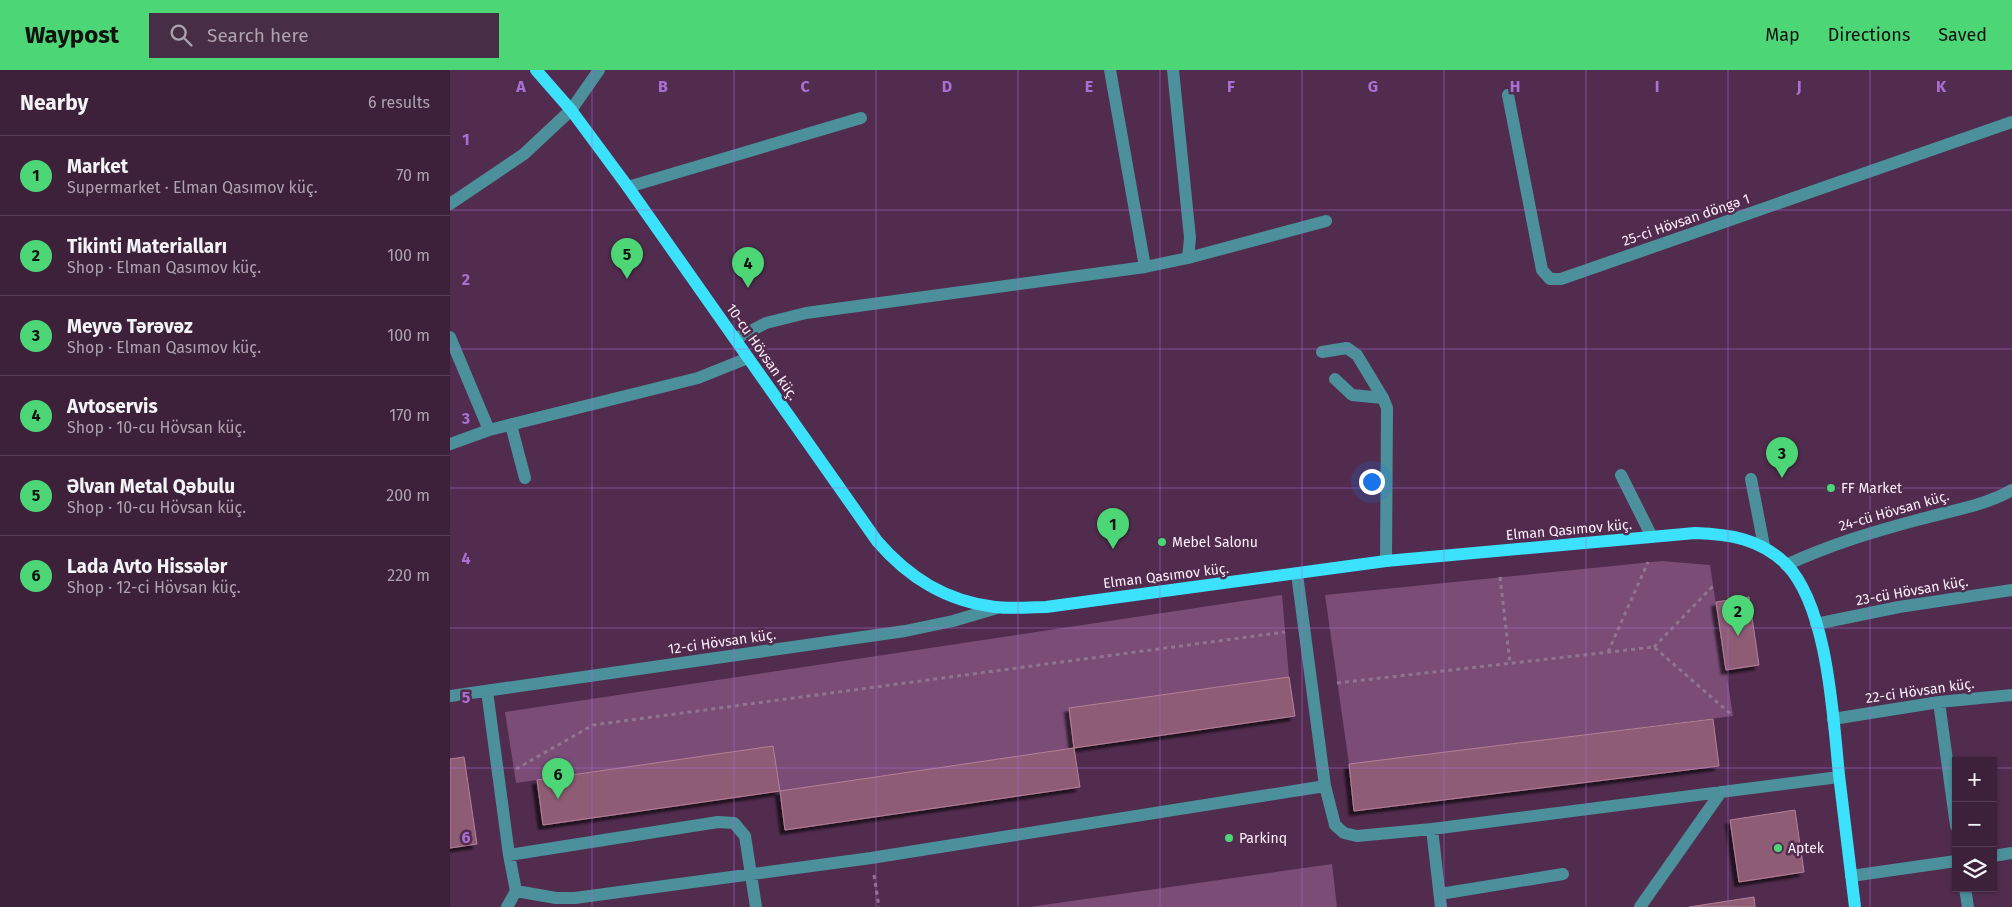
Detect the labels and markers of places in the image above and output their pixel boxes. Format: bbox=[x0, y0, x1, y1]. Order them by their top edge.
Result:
pin: 5 bbox=[611, 238, 643, 279]
pin: 4 bbox=[732, 247, 764, 288]
pin: 3 bbox=[1766, 437, 1798, 478]
place label: FF Market bbox=[1841, 480, 1903, 497]
marker: FF Market bbox=[1825, 482, 1837, 494]
pin: 1 bbox=[1097, 508, 1129, 549]
place label: Mebel Salonu bbox=[1172, 534, 1258, 551]
marker: Mebel Salonu bbox=[1156, 536, 1168, 548]
pin: 2 bbox=[1722, 595, 1754, 636]
pin: 6 bbox=[542, 758, 574, 799]
place label: Parkinq bbox=[1239, 830, 1287, 847]
marker: Parkinq bbox=[1223, 832, 1235, 844]
place label: Aptek bbox=[1788, 840, 1825, 857]
marker: Aptek bbox=[1772, 842, 1784, 854]

